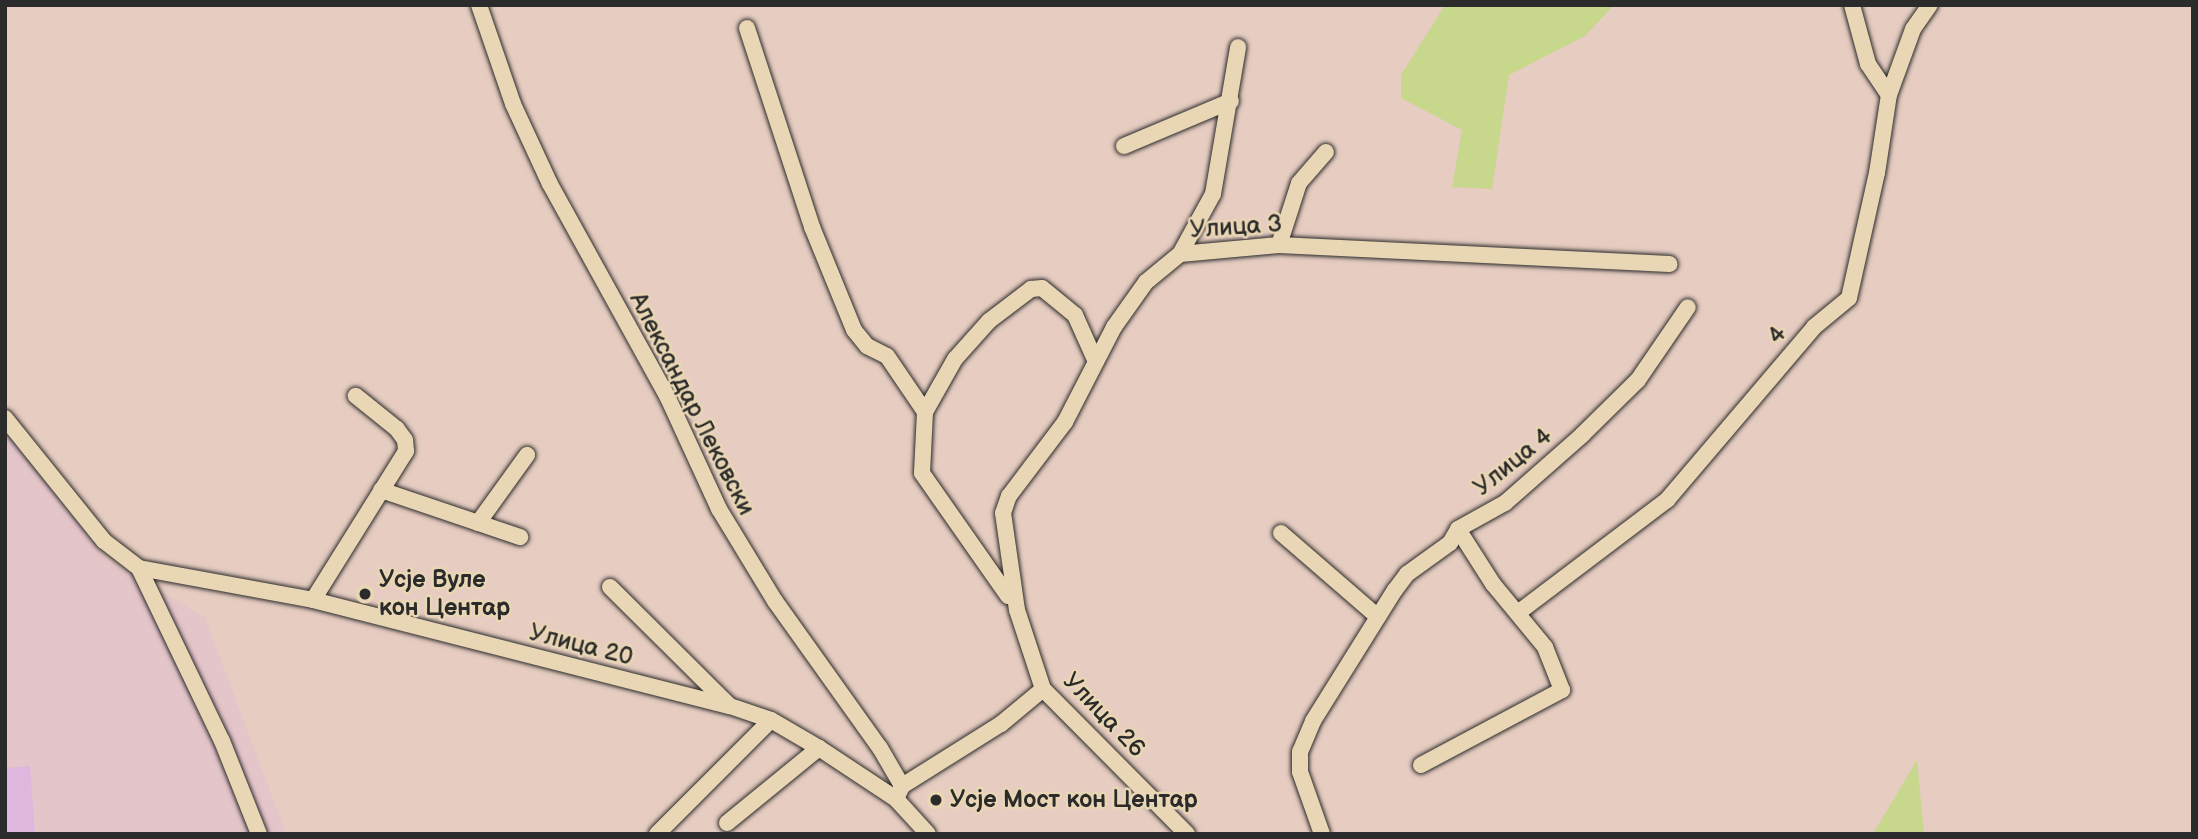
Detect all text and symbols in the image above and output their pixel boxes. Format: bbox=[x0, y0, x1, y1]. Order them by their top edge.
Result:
street label: Улица 3 bbox=[1189, 209, 1283, 245]
street label: Александар Лековски bbox=[623, 288, 761, 520]
street label: 4 bbox=[1761, 320, 1793, 350]
street label: Улица 4 bbox=[1468, 422, 1558, 502]
place label: Усје Вуле кон Центар bbox=[379, 566, 510, 622]
marker: Усје Вуле кон Центар bbox=[357, 586, 373, 602]
street label: Улица 20 bbox=[526, 618, 636, 672]
street label: Улица 26 bbox=[1057, 667, 1151, 763]
place label: Усје Мост кон Центар bbox=[950, 786, 1198, 814]
marker: Усје Мост кон Центар bbox=[928, 792, 944, 808]

